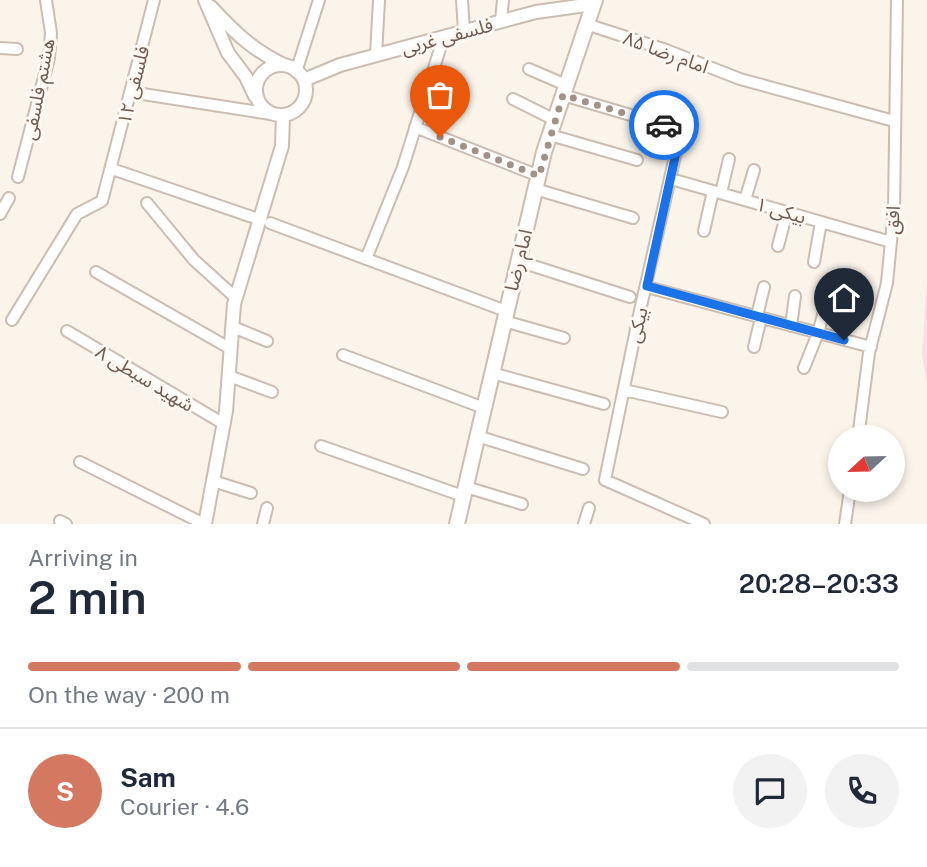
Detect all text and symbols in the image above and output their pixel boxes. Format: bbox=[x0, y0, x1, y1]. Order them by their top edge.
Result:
street label: فلسفی غربی bbox=[399, 13, 495, 60]
street label: امام رضا ۸۵ bbox=[619, 26, 712, 81]
street label: هشتم فلسفی bbox=[17, 36, 63, 143]
street label: ۱۲ فلسفی bbox=[113, 43, 154, 127]
pin bbox=[410, 65, 470, 137]
icon: bag bbox=[421, 76, 459, 114]
courier bbox=[629, 90, 699, 160]
icon: car bbox=[645, 106, 683, 144]
street label: ۱ بیکی bbox=[753, 192, 809, 229]
street label: افق bbox=[880, 205, 905, 235]
street label: امام رضا bbox=[500, 227, 540, 294]
pin bbox=[814, 268, 874, 340]
icon: home bbox=[825, 279, 863, 317]
street label: بیکی bbox=[622, 305, 653, 345]
street label: ۸ شهید سبطی bbox=[91, 340, 198, 417]
north arrow bbox=[828, 425, 905, 502]
map controls bbox=[828, 425, 905, 502]
text: Arriving in bbox=[28, 544, 138, 571]
text: 20:28–20:33 bbox=[739, 568, 899, 599]
text: 2 min bbox=[28, 570, 147, 624]
text: On the way · 200 m bbox=[28, 681, 230, 708]
button: chat bbox=[733, 754, 807, 828]
button: phone bbox=[825, 754, 899, 828]
text: Sam bbox=[120, 762, 176, 793]
text: S bbox=[56, 776, 74, 807]
text: Courier · 4.6 bbox=[120, 793, 249, 820]

